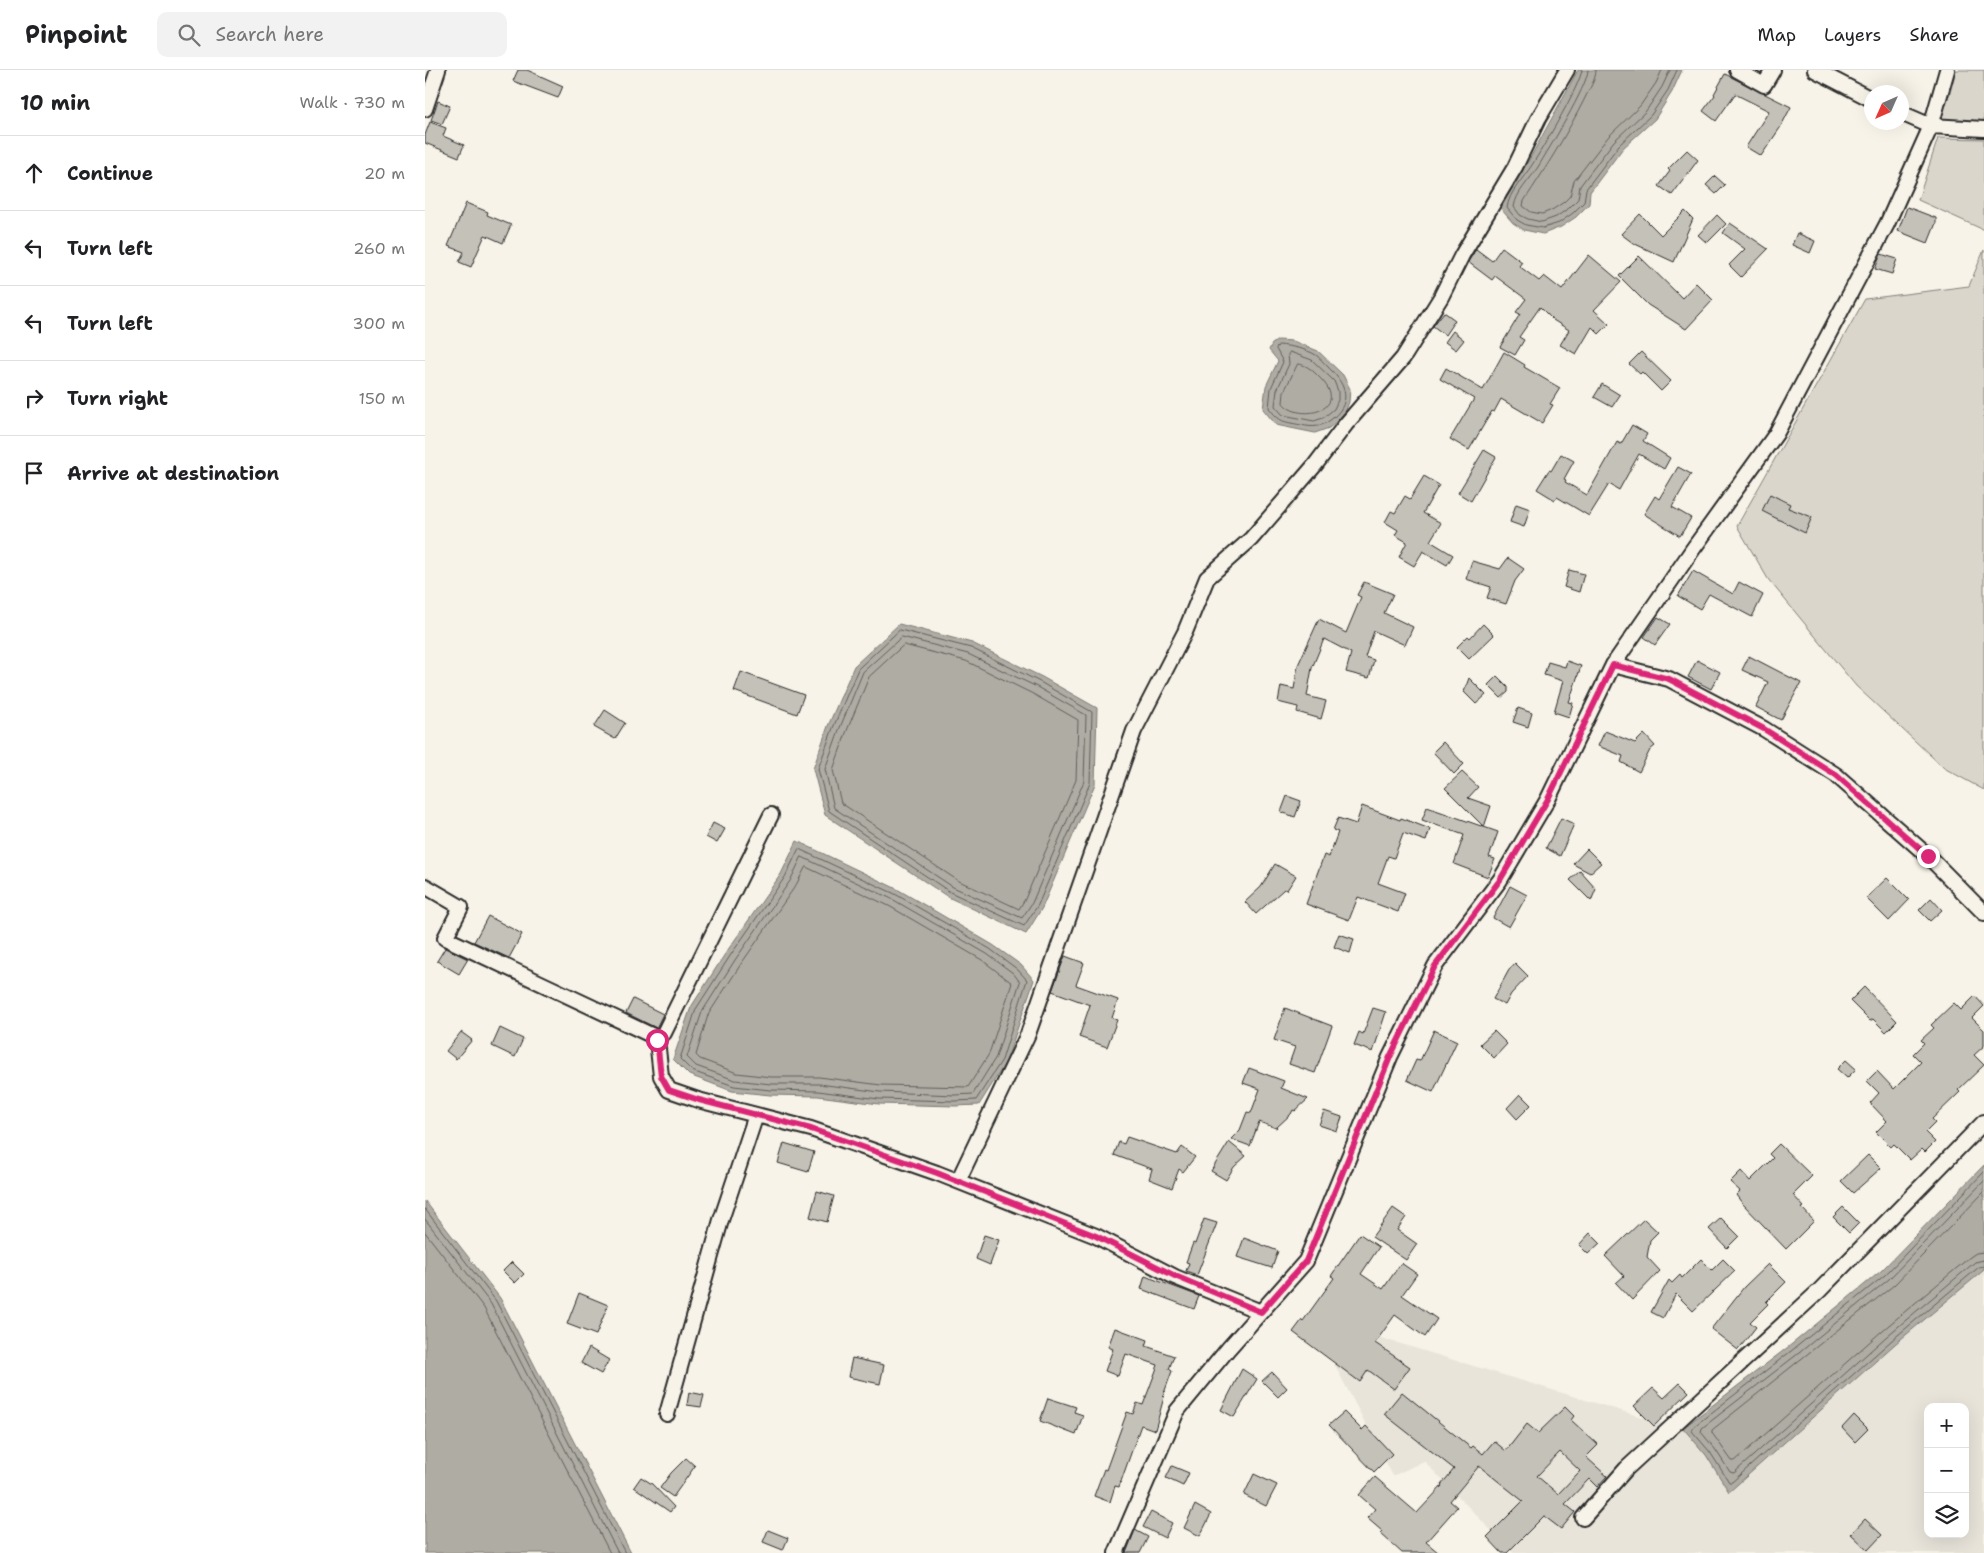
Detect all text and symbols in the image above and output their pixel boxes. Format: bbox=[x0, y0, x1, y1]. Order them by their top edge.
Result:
search box bbox=[157, 12, 507, 57]
text: Pinpoint bbox=[25, 19, 127, 51]
icon: search bbox=[175, 21, 203, 49]
text: Search here bbox=[215, 22, 324, 47]
text: Map bbox=[1758, 23, 1796, 47]
text: Layers bbox=[1824, 23, 1881, 47]
text: Share bbox=[1909, 23, 1959, 47]
north arrow bbox=[1864, 85, 1909, 130]
text: 10 min bbox=[20, 89, 90, 117]
text: Walk · 730 m bbox=[299, 92, 405, 113]
icon: ahead bbox=[20, 159, 48, 187]
text: Continue bbox=[67, 161, 153, 186]
text: 20 m bbox=[364, 163, 405, 184]
icon: left bbox=[20, 234, 48, 262]
text: Turn left bbox=[67, 236, 153, 261]
text: 260 m bbox=[353, 238, 405, 259]
icon: left bbox=[20, 309, 48, 337]
text: Turn left bbox=[67, 311, 153, 336]
text: 300 m bbox=[353, 313, 405, 334]
icon: right bbox=[20, 384, 48, 412]
text: Turn right bbox=[67, 386, 168, 411]
text: 150 m bbox=[358, 388, 405, 409]
icon: arrive bbox=[20, 459, 48, 487]
text: Arrive at destination bbox=[67, 461, 279, 486]
route end bbox=[1917, 845, 1940, 868]
route start bbox=[646, 1029, 669, 1052]
map controls bbox=[1924, 1403, 1969, 1538]
button: + bbox=[1924, 1403, 1969, 1448]
button: − bbox=[1924, 1448, 1969, 1493]
button: layers bbox=[1924, 1493, 1969, 1538]

